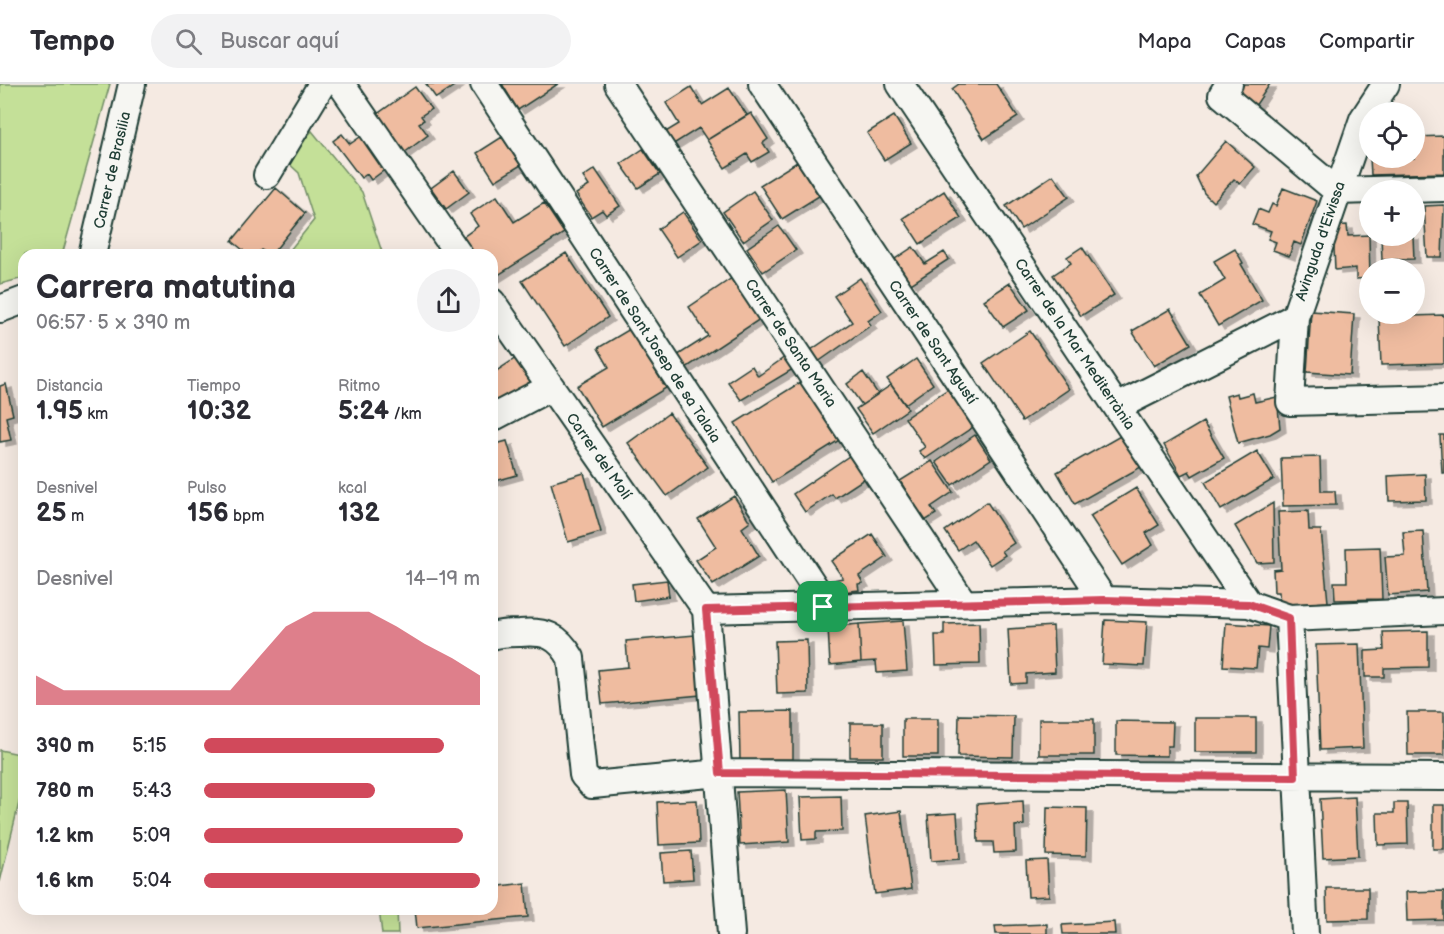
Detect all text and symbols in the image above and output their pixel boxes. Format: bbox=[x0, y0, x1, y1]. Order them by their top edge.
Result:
search box bbox=[151, 14, 571, 68]
text: Tempo bbox=[30, 25, 115, 58]
icon: search bbox=[172, 25, 205, 58]
text: Buscar aquí bbox=[220, 28, 339, 55]
text: Mapa bbox=[1138, 29, 1192, 54]
text: Capas bbox=[1225, 29, 1286, 54]
text: Compartir bbox=[1319, 29, 1414, 54]
map controls bbox=[1359, 102, 1425, 324]
button: locate bbox=[1359, 102, 1425, 168]
street label: Carrer de Brasilia bbox=[90, 110, 135, 231]
street label: Avinguda d'Eivissa bbox=[1291, 179, 1350, 303]
button: + bbox=[1359, 180, 1425, 246]
street label: Carrer de Sant Josep de sa Talaia bbox=[584, 244, 725, 446]
street label: Carrer de la Mar Mediterrània bbox=[1010, 255, 1139, 434]
button: − bbox=[1359, 258, 1425, 324]
text: Carrera matutina bbox=[36, 268, 296, 308]
button: share bbox=[417, 269, 480, 332]
street label: Carrer de Santa Maria bbox=[741, 275, 841, 411]
street label: Carrer de Sant Agustí bbox=[884, 277, 981, 408]
text: 06:57 · 5 × 390 m bbox=[36, 311, 190, 335]
text: Distancia bbox=[36, 377, 103, 396]
text: Tiempo bbox=[187, 377, 241, 396]
text: Ritmo bbox=[338, 377, 380, 396]
text: 1.95 bbox=[36, 396, 83, 427]
text: 10:32 bbox=[187, 396, 251, 427]
text: 5:24 bbox=[338, 396, 389, 427]
text: km bbox=[83, 405, 108, 424]
text: /km bbox=[389, 405, 422, 424]
street label: Carrer del Molí bbox=[562, 409, 636, 504]
text: Desnivel bbox=[36, 479, 98, 498]
text: Pulso bbox=[187, 479, 227, 498]
text: kcal bbox=[338, 479, 367, 498]
text: 25 bbox=[36, 498, 67, 529]
text: 156 bbox=[187, 498, 229, 529]
text: 132 bbox=[338, 498, 380, 529]
text: m bbox=[67, 507, 84, 526]
text: bpm bbox=[229, 507, 265, 526]
text: Desnivel bbox=[36, 567, 113, 591]
text: 14–19 m bbox=[406, 567, 480, 591]
pin bbox=[797, 581, 848, 632]
icon: arrive bbox=[806, 590, 839, 623]
text: 390 m bbox=[36, 734, 94, 758]
text: 5:15 bbox=[132, 734, 167, 758]
text: 780 m bbox=[36, 779, 94, 803]
text: 5:43 bbox=[132, 779, 172, 803]
text: 1.2 km bbox=[36, 824, 94, 848]
text: 5:09 bbox=[132, 824, 171, 848]
text: 1.6 km bbox=[36, 869, 94, 893]
text: 5:04 bbox=[132, 869, 171, 893]

